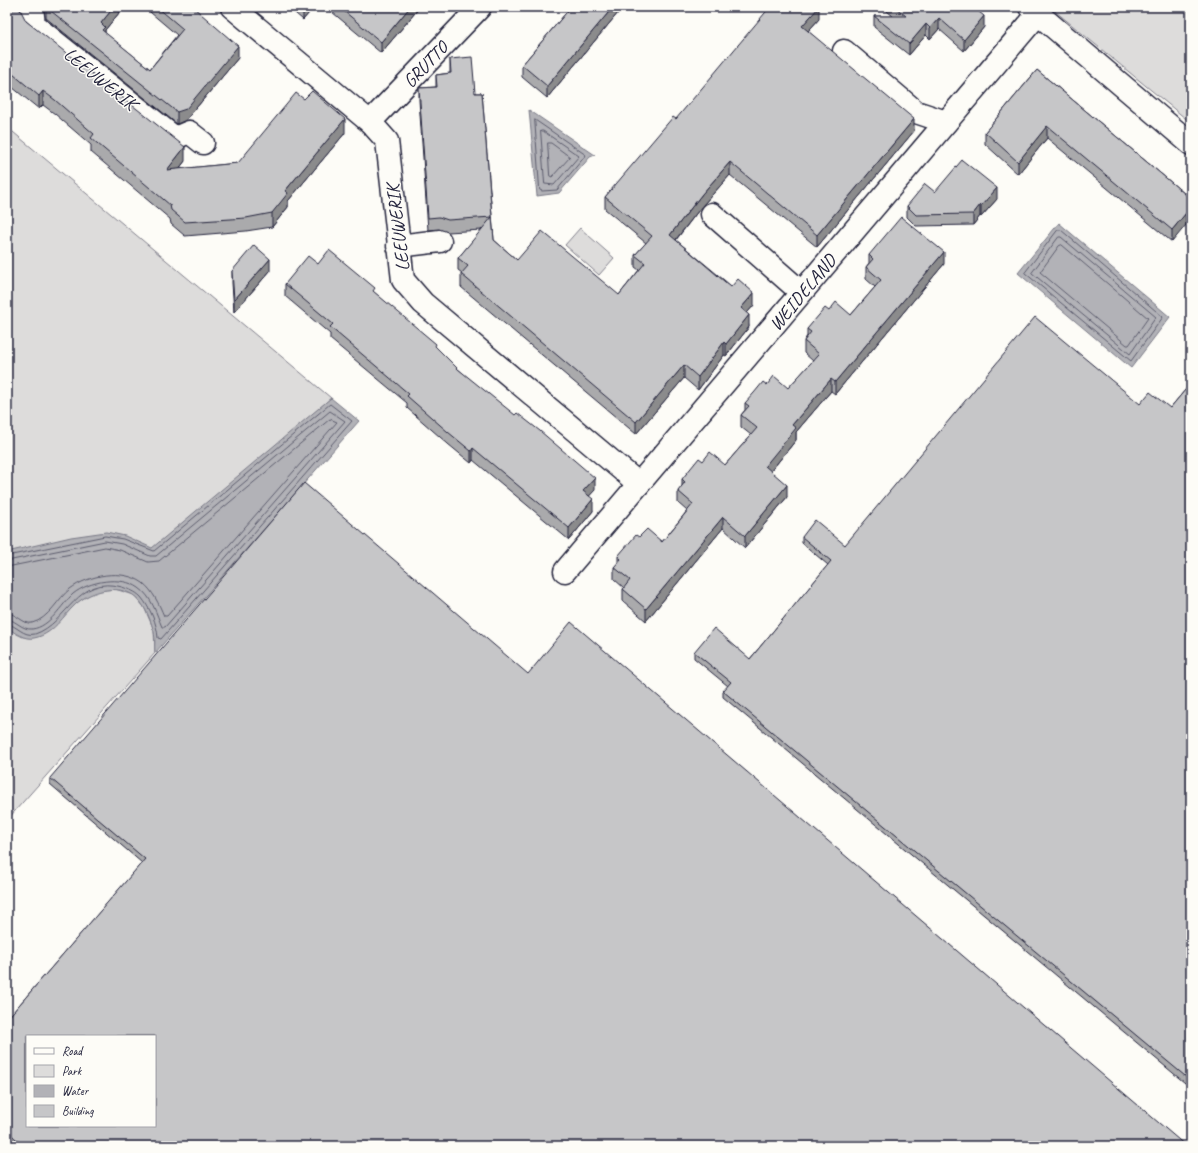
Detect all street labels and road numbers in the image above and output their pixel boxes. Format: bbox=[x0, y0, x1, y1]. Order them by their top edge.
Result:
street label: GRUTTO bbox=[398, 35, 455, 93]
street label: LEEUWERIK bbox=[59, 42, 144, 118]
street label: LEEUWERIK bbox=[380, 180, 415, 273]
street label: WEIDELAND bbox=[764, 248, 843, 336]

